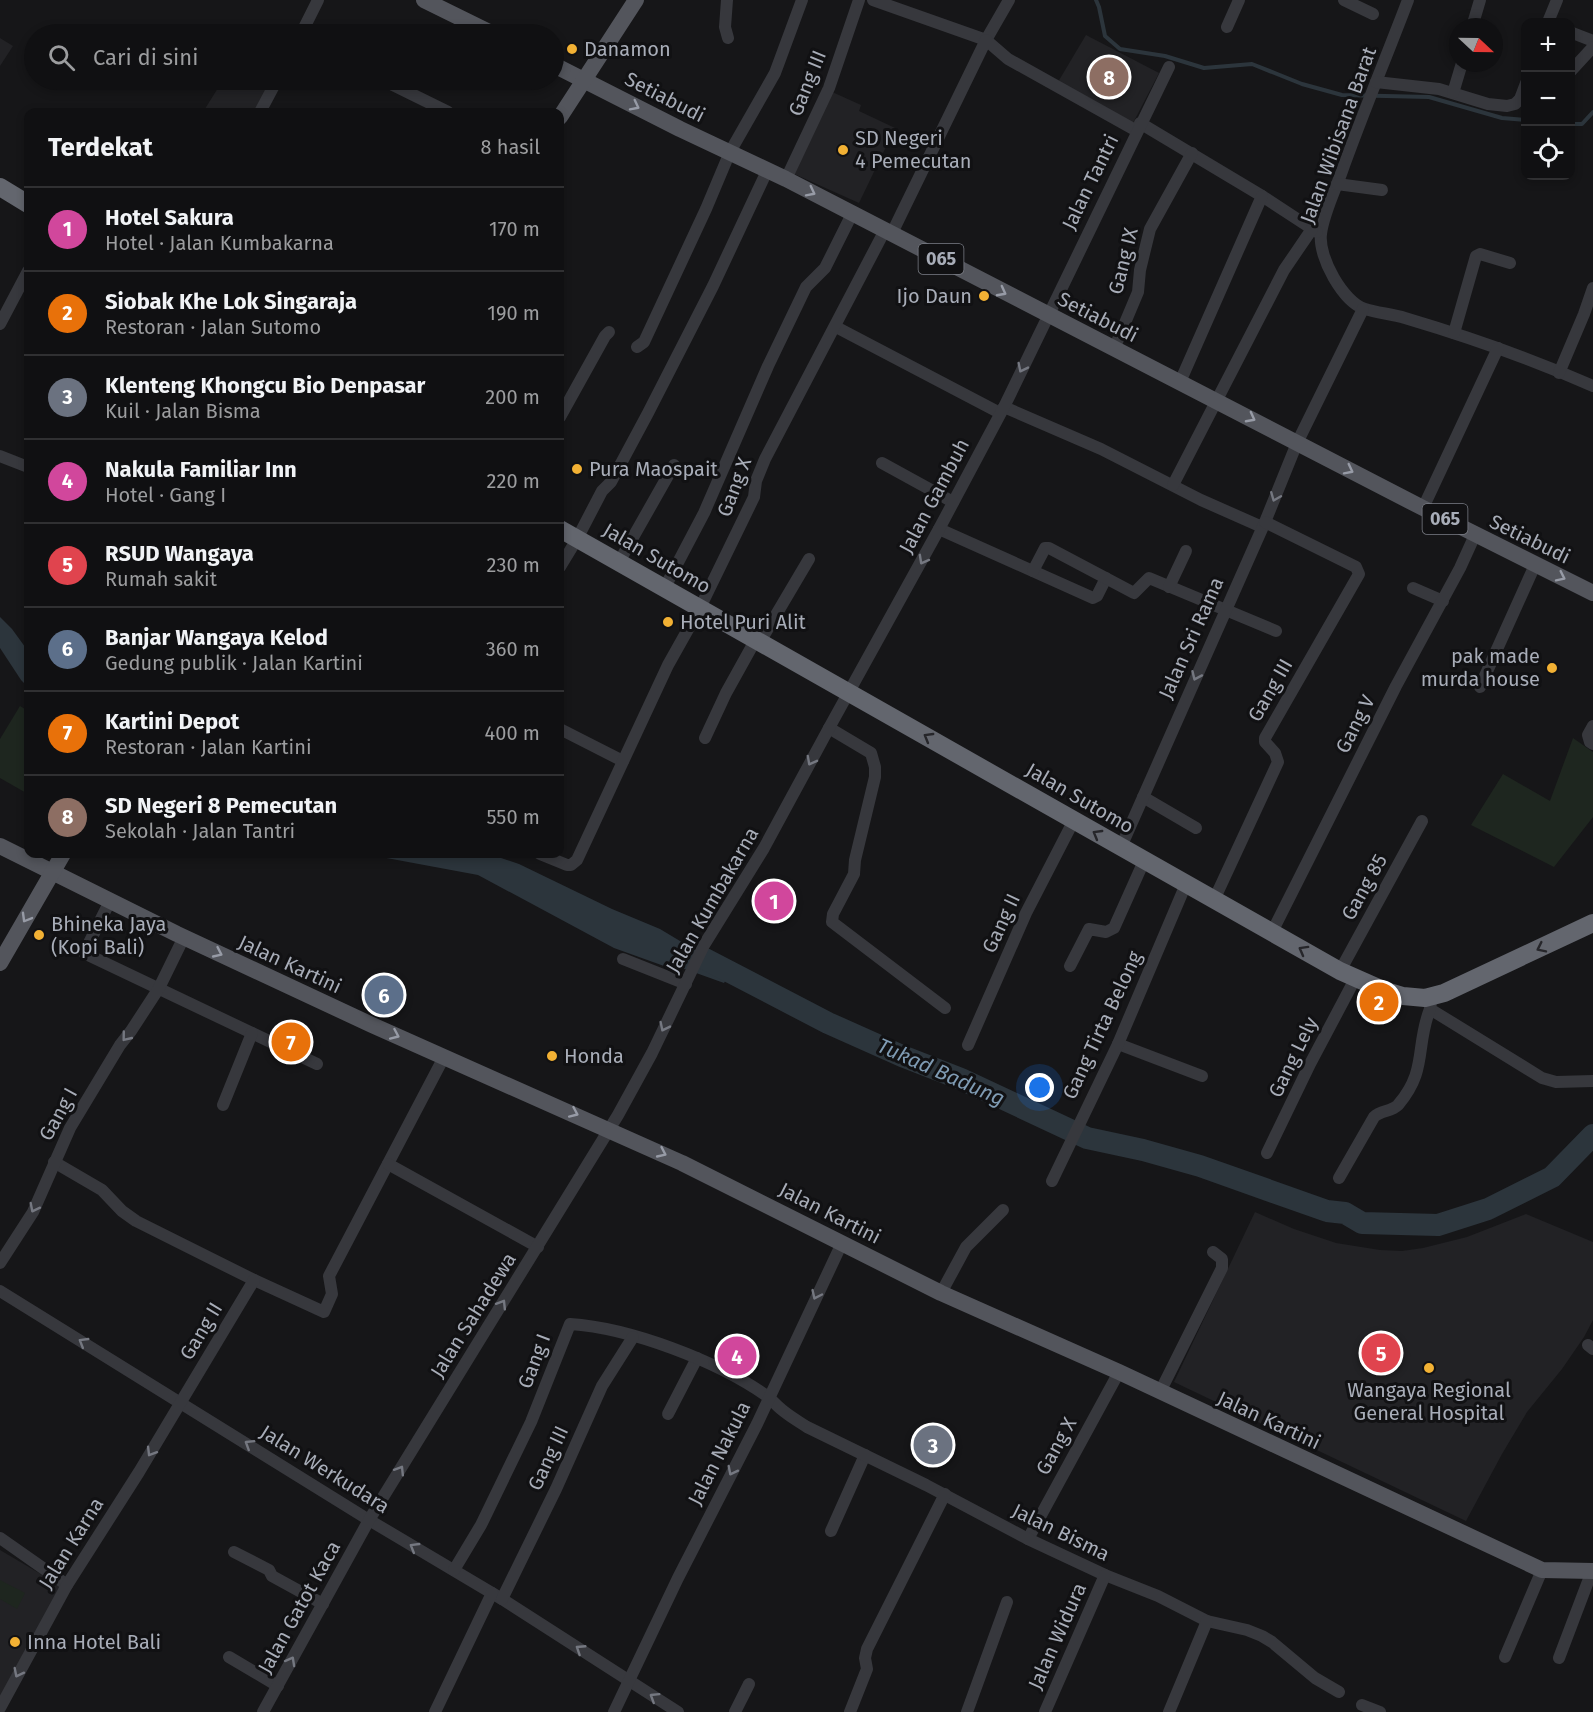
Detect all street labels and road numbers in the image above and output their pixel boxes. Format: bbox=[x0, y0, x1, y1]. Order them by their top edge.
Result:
street label: Jalan Wibisana Barat bbox=[1295, 43, 1381, 227]
street label: Gang III bbox=[783, 47, 831, 119]
street label: Setiabudi bbox=[621, 67, 709, 127]
street label: Jalan Tantri bbox=[1057, 130, 1123, 234]
street label: Gang IX bbox=[1103, 225, 1143, 297]
road number: 065 bbox=[918, 244, 964, 274]
street label: Setiabudi bbox=[1054, 287, 1142, 347]
street label: Jalan Gambuh bbox=[894, 435, 974, 557]
street label: Gang X bbox=[712, 454, 756, 520]
road number: 065 bbox=[1422, 504, 1468, 534]
street label: Setiabudi bbox=[1486, 509, 1574, 569]
street label: Jalan Sutomo bbox=[599, 518, 715, 598]
street label: Jalan Sri Rama bbox=[1153, 573, 1229, 703]
street label: Gang III bbox=[1242, 654, 1298, 726]
street label: Gang V bbox=[1330, 691, 1380, 757]
street label: Jalan Sutomo bbox=[1022, 758, 1138, 838]
street label: Jalan Kumbakarna bbox=[660, 823, 764, 977]
street label: Gang 85 bbox=[1336, 850, 1392, 924]
street label: Gang II bbox=[977, 890, 1025, 956]
street label: Jalan Kartini bbox=[235, 930, 345, 998]
street label: Gang Tirta Belong bbox=[1057, 947, 1147, 1103]
street label: Gang Lely bbox=[1263, 1013, 1323, 1101]
street label: Gang I bbox=[34, 1083, 82, 1145]
street label: Jalan Kartini bbox=[775, 1177, 885, 1249]
street label: Jalan Sahadewa bbox=[425, 1248, 521, 1382]
street label: Gang II bbox=[175, 1298, 227, 1364]
street label: Gang I bbox=[513, 1330, 555, 1392]
street label: Jalan Kartini bbox=[1214, 1386, 1324, 1454]
street label: Jalan Nakula bbox=[683, 1397, 755, 1509]
street label: Gang X bbox=[1031, 1413, 1082, 1479]
street label: Jalan Werkudara bbox=[256, 1420, 394, 1518]
street label: Gang III bbox=[523, 1422, 573, 1494]
street label: Jalan Karna bbox=[33, 1493, 109, 1593]
street label: Jalan Bisma bbox=[1008, 1498, 1114, 1566]
street label: Jalan Gatot Kaca bbox=[253, 1537, 345, 1677]
street label: Jalan Widura bbox=[1023, 1579, 1091, 1693]

